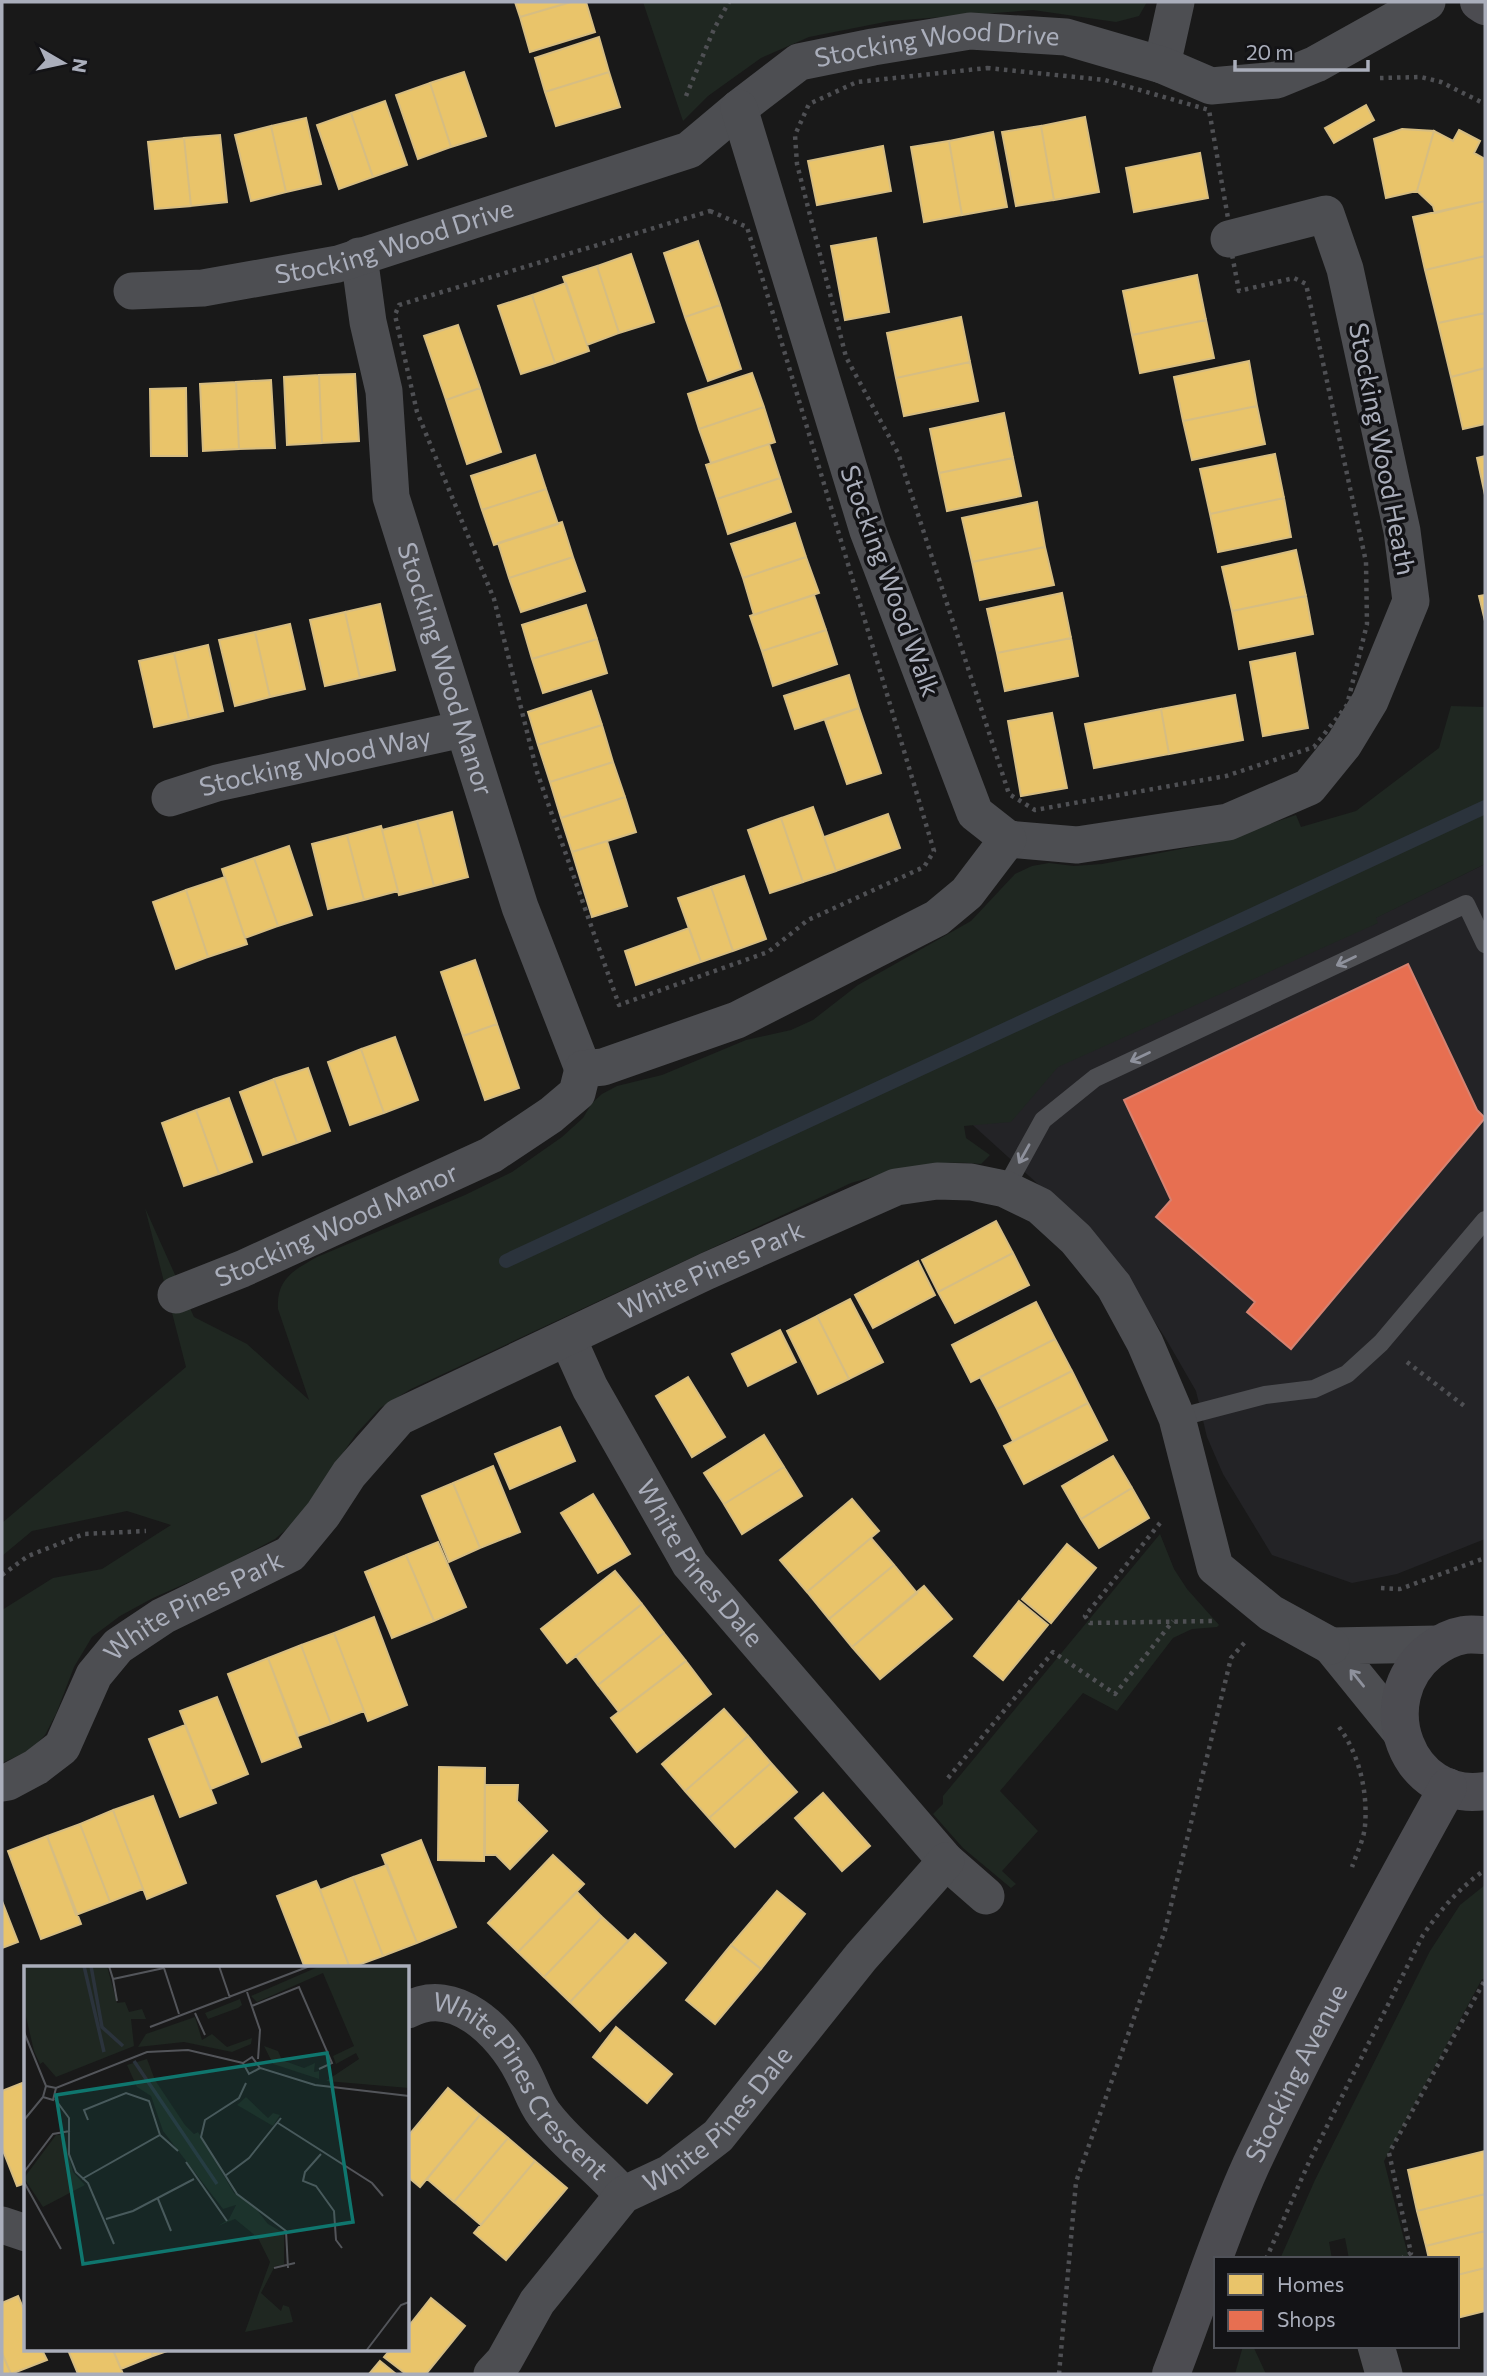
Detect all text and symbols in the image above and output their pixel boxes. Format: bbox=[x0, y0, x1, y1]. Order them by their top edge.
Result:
street label: Stocking Wood Drive bbox=[812, 13, 1061, 72]
north arrow bbox=[28, 28, 98, 98]
scale bar bbox=[1235, 28, 1368, 72]
text: 20 m bbox=[1246, 39, 1294, 64]
text: N bbox=[68, 57, 93, 75]
street label: Stocking Wood Drive bbox=[272, 191, 517, 289]
street label: Stocking Wood Heath bbox=[1344, 320, 1423, 578]
street label: Stocking Wood Walk bbox=[835, 461, 948, 700]
street label: Stocking Wood Manor bbox=[392, 538, 501, 799]
street label: Stocking Wood Way bbox=[195, 719, 434, 802]
one-way arrow bbox=[1336, 955, 1357, 968]
one-way arrow bbox=[1130, 1051, 1151, 1064]
one-way arrow bbox=[1017, 1144, 1031, 1164]
street label: Stocking Wood Manor bbox=[210, 1155, 462, 1292]
street label: White Pines Park bbox=[613, 1213, 808, 1325]
street label: White Pines Dale bbox=[631, 1473, 771, 1652]
street label: White Pines Park bbox=[96, 1543, 288, 1666]
one-way arrow bbox=[1349, 1670, 1365, 1688]
inset map bbox=[24, 1966, 410, 2352]
street label: Stocking Avenue bbox=[1238, 1978, 1352, 2167]
street label: White Pines Crescent bbox=[431, 1984, 615, 2185]
street label: White Pines Dale bbox=[638, 2039, 798, 2198]
legend bbox=[1214, 2257, 1459, 2348]
text: Homes bbox=[1277, 2271, 1344, 2296]
text: Shops bbox=[1277, 2306, 1336, 2331]

